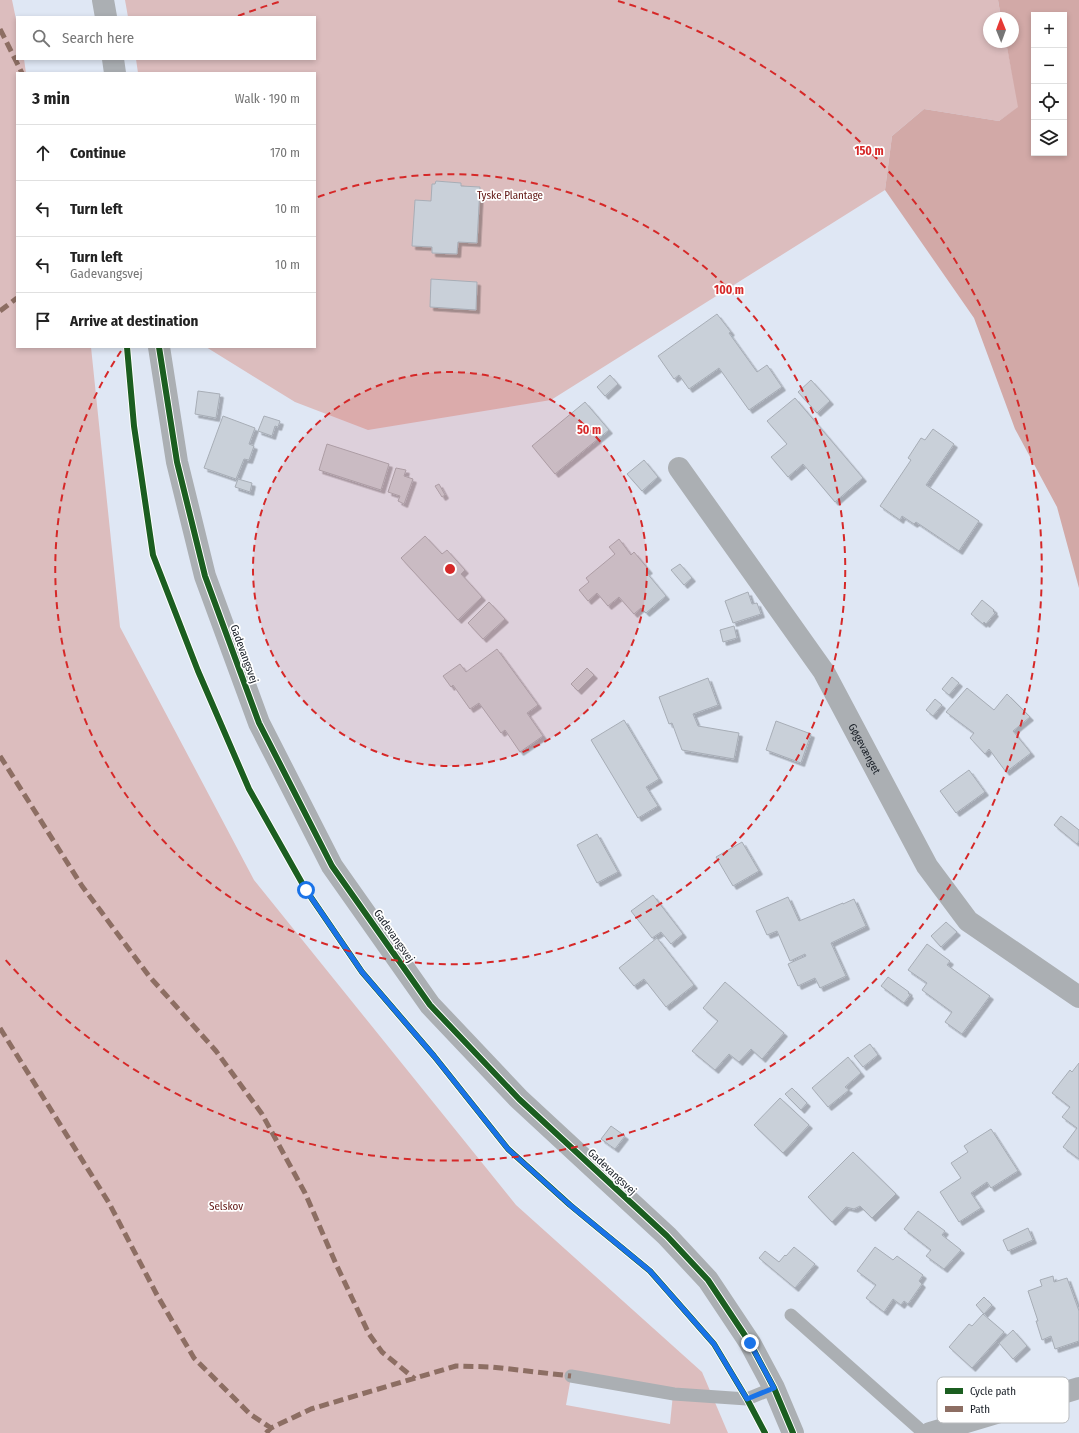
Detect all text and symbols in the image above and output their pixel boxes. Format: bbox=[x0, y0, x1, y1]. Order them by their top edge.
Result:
north arrow bbox=[983, 12, 1019, 48]
map controls bbox=[1031, 12, 1067, 156]
button: + bbox=[1031, 12, 1067, 48]
search box bbox=[16, 16, 316, 60]
icon: search bbox=[30, 27, 52, 49]
text: Search here bbox=[62, 29, 134, 47]
button: − bbox=[1031, 48, 1067, 84]
button: locate bbox=[1031, 84, 1067, 120]
text: 3 min bbox=[32, 88, 70, 109]
text: Walk · 190 m bbox=[235, 91, 300, 106]
button: layers bbox=[1031, 120, 1067, 156]
icon: ahead bbox=[32, 142, 54, 164]
text: Continue bbox=[70, 144, 126, 162]
text: 150 m bbox=[854, 144, 884, 158]
text: 170 m bbox=[270, 145, 300, 160]
park label: Tyske Plantage bbox=[477, 189, 543, 202]
icon: left bbox=[32, 198, 54, 220]
text: Turn left bbox=[70, 200, 123, 218]
text: 10 m bbox=[275, 201, 300, 216]
text: Turn left bbox=[70, 248, 123, 266]
icon: left bbox=[32, 254, 54, 276]
text: 10 m bbox=[275, 257, 300, 272]
text: Gadevangsvej bbox=[70, 266, 143, 281]
text: 100 m bbox=[714, 283, 744, 297]
icon: arrive bbox=[32, 310, 54, 332]
text: Arrive at destination bbox=[70, 312, 198, 330]
text: 50 m bbox=[577, 423, 601, 437]
centre of rings bbox=[443, 562, 457, 576]
street label: Gadevangsvej bbox=[227, 623, 261, 685]
street label: Gøgevænget bbox=[846, 721, 884, 777]
route start bbox=[297, 881, 315, 899]
street label: Gadevangsvej bbox=[371, 907, 417, 965]
street label: Gadevangsvej bbox=[585, 1146, 639, 1198]
park label: Selskov bbox=[209, 1200, 243, 1213]
route end bbox=[741, 1334, 759, 1352]
legend bbox=[937, 1377, 1069, 1423]
text: Cycle path bbox=[970, 1385, 1016, 1398]
text: Path bbox=[970, 1403, 990, 1416]

